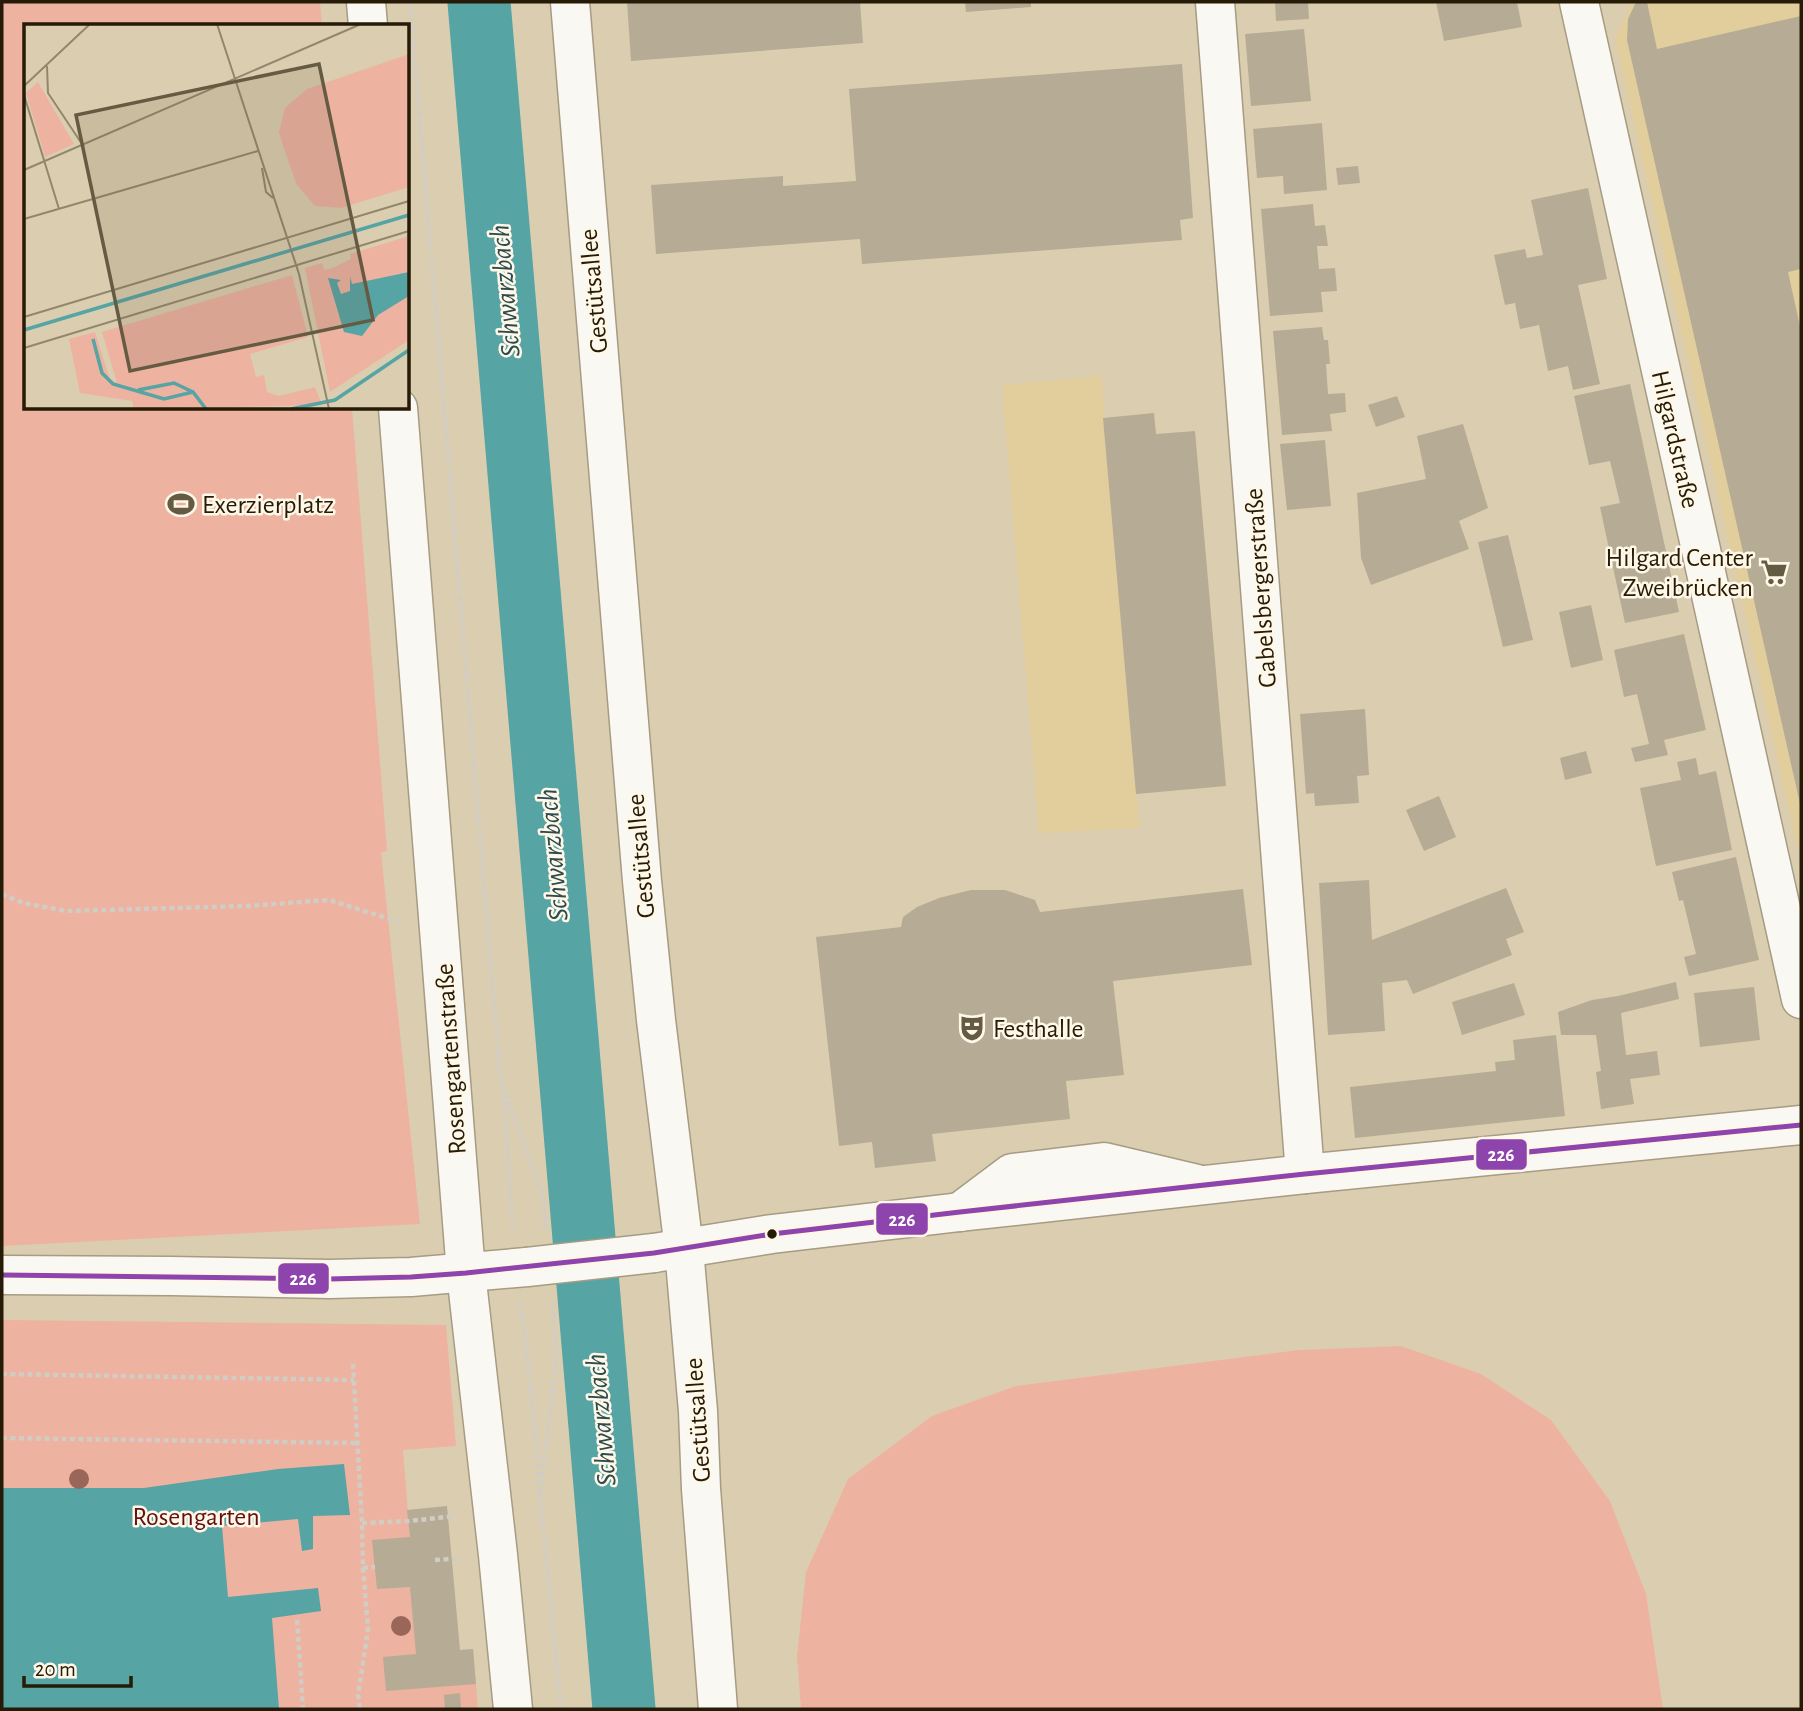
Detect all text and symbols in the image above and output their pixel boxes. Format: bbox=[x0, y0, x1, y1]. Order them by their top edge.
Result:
inset map bbox=[24, 24, 410, 410]
water label: Schwarzbach bbox=[486, 223, 526, 358]
street label: Gestütsallee bbox=[576, 228, 612, 354]
street label: Hilgardstraße bbox=[1647, 368, 1704, 511]
street label: Gabelsbergerstraße bbox=[1241, 487, 1281, 689]
sports icon: Exerzierplatz bbox=[166, 489, 196, 519]
place label: Exerzierplatz bbox=[202, 492, 334, 518]
place label: Hilgard Center Zweibrücken bbox=[1606, 545, 1754, 601]
supermarket icon: Hilgard Center Zweibrücken bbox=[1759, 557, 1789, 587]
water label: Schwarzbach bbox=[534, 787, 574, 922]
street label: Gestütsallee bbox=[623, 793, 659, 919]
street label: Rosengartenstraße bbox=[431, 962, 471, 1155]
theatre icon: Festhalle bbox=[957, 1013, 987, 1043]
place label: Festhalle bbox=[993, 1016, 1084, 1042]
line badge: 226 bbox=[1475, 1138, 1528, 1171]
text: 226 bbox=[1487, 1146, 1515, 1165]
line badge: 226 bbox=[875, 1202, 929, 1236]
text: 226 bbox=[888, 1211, 916, 1230]
unlabelled marker bbox=[765, 1227, 779, 1241]
line badge: 226 bbox=[277, 1262, 330, 1295]
text: 226 bbox=[289, 1270, 317, 1289]
water label: Schwarzbach bbox=[582, 1352, 622, 1487]
street label: Gestütsallee bbox=[681, 1357, 715, 1483]
park label: Rosengarten bbox=[132, 1504, 260, 1530]
scale bar bbox=[24, 1644, 131, 1688]
text: 20 m bbox=[35, 1659, 76, 1680]

